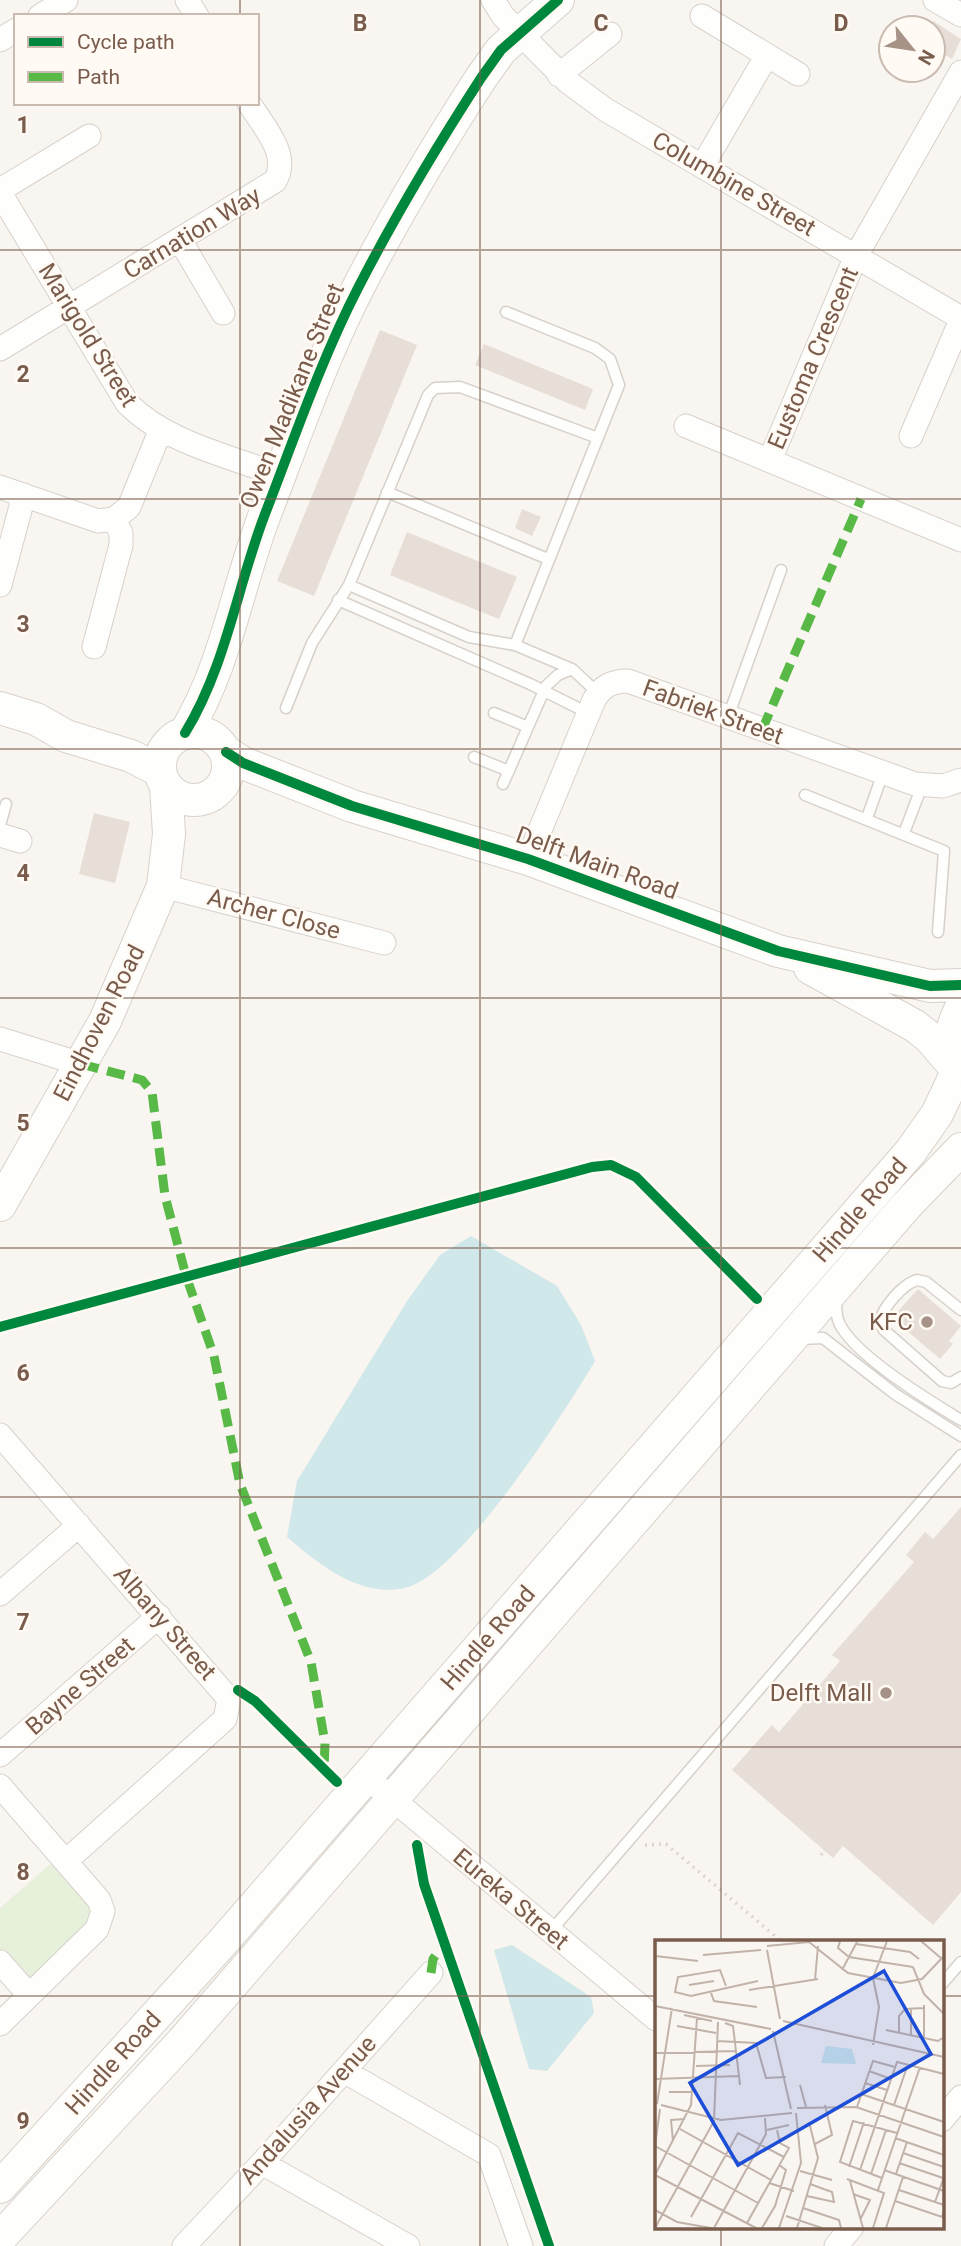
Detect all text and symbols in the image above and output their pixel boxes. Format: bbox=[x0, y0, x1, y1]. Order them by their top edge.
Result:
text: B bbox=[353, 10, 367, 37]
text: C bbox=[593, 10, 609, 37]
text: D bbox=[834, 10, 848, 37]
legend bbox=[14, 14, 259, 105]
north arrow bbox=[877, 14, 947, 84]
text: Cycle path bbox=[77, 30, 175, 54]
text: N bbox=[913, 46, 940, 69]
text: Path bbox=[77, 65, 120, 89]
text: 1 bbox=[16, 112, 30, 139]
street label: Columbine Street bbox=[647, 126, 821, 242]
street label: Carnation Way bbox=[118, 181, 266, 285]
street label: Marigold Street bbox=[33, 258, 143, 412]
street label: Eustoma Crescent bbox=[762, 262, 864, 453]
street label: Owen Madikane Street bbox=[234, 279, 350, 513]
text: 2 bbox=[16, 361, 30, 388]
text: 3 bbox=[16, 611, 30, 638]
street label: Fabriek Street bbox=[639, 674, 787, 750]
street label: Delft Main Road bbox=[512, 821, 682, 905]
text: 4 bbox=[16, 860, 30, 887]
street label: Archer Close bbox=[204, 883, 344, 945]
street label: Eindhoven Road bbox=[48, 940, 150, 1106]
text: 5 bbox=[16, 1110, 30, 1137]
street label: Hindle Road bbox=[807, 1152, 913, 1268]
place label: KFC bbox=[869, 1308, 913, 1336]
marker: KFC bbox=[919, 1314, 935, 1330]
text: 6 bbox=[16, 1360, 30, 1387]
street label: Albany Street bbox=[108, 1560, 222, 1686]
street label: Hindle Road bbox=[435, 1580, 541, 1696]
text: 7 bbox=[16, 1609, 30, 1636]
street label: Bayne Street bbox=[20, 1631, 140, 1741]
place label: Delft Mall bbox=[770, 1679, 872, 1707]
marker: Delft Mall bbox=[878, 1685, 894, 1701]
street label: Eureka Street bbox=[448, 1843, 574, 1955]
text: 8 bbox=[16, 1859, 30, 1886]
inset map bbox=[655, 1940, 944, 2228]
street label: Hindle Road bbox=[59, 2006, 167, 2120]
street label: Andalusia Avenue bbox=[234, 2030, 382, 2190]
text: 9 bbox=[16, 2108, 30, 2135]

